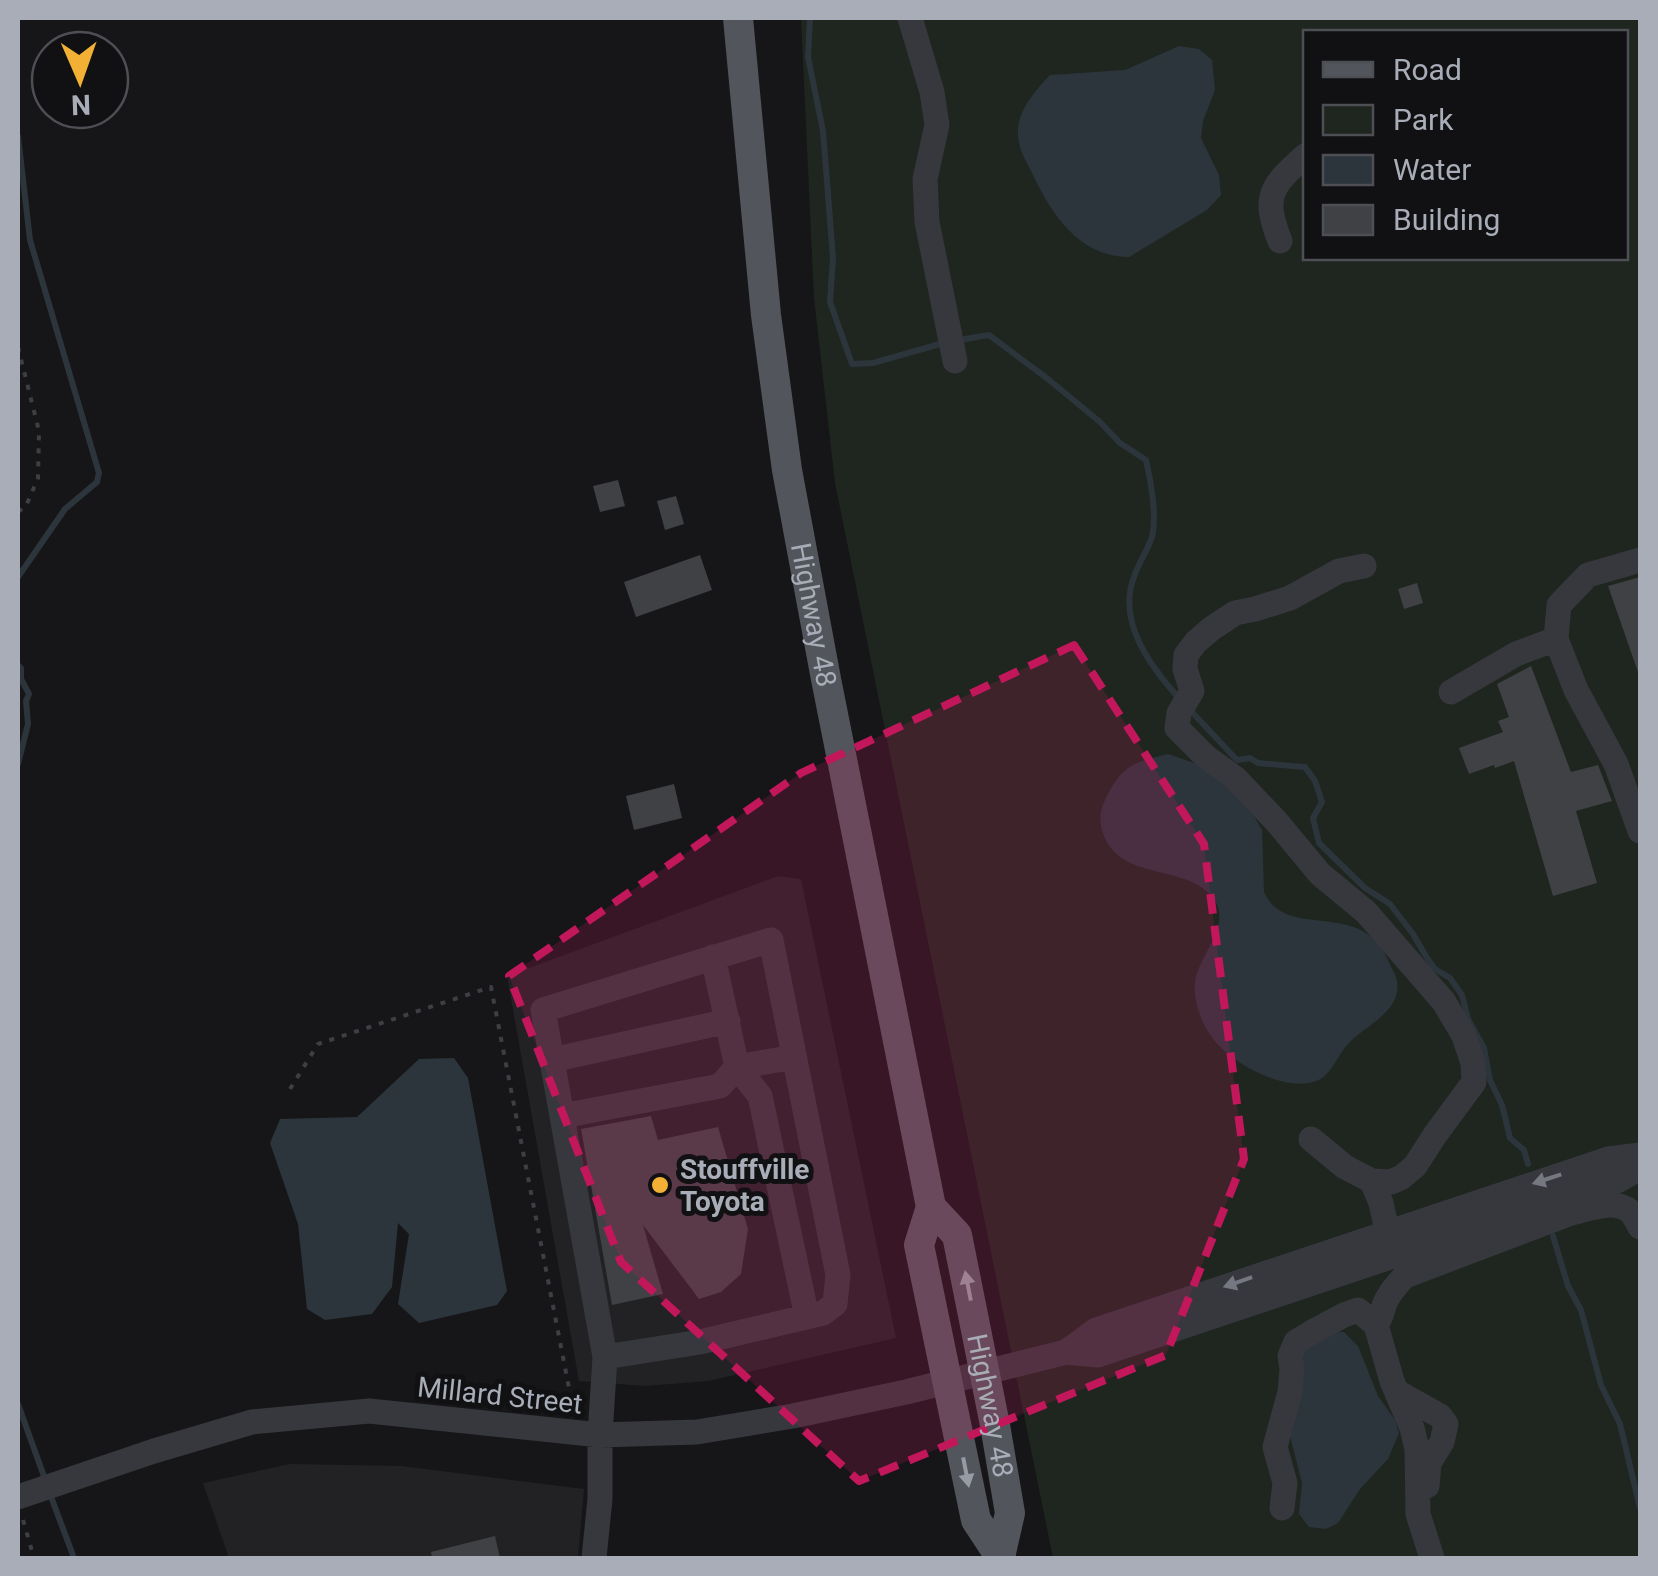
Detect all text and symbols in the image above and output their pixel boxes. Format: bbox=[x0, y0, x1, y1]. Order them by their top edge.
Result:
north arrow bbox=[30, 30, 130, 130]
legend bbox=[1303, 30, 1628, 260]
text: Road bbox=[1393, 52, 1462, 87]
text: N bbox=[70, 88, 91, 121]
text: Park bbox=[1393, 102, 1454, 137]
text: Water bbox=[1393, 152, 1471, 187]
text: Building bbox=[1393, 202, 1500, 237]
street label: Highway 48 bbox=[784, 540, 843, 690]
place label: Stouffville Toyota bbox=[680, 1153, 809, 1218]
one-way arrow bbox=[1531, 1172, 1561, 1187]
marker: Stouffville Toyota bbox=[649, 1174, 671, 1196]
one-way arrow bbox=[959, 1270, 975, 1301]
one-way arrow bbox=[1223, 1276, 1253, 1291]
street label: Highway 48 bbox=[960, 1331, 1020, 1480]
street label: Millard Street bbox=[416, 1370, 584, 1421]
one-way arrow bbox=[959, 1457, 975, 1488]

